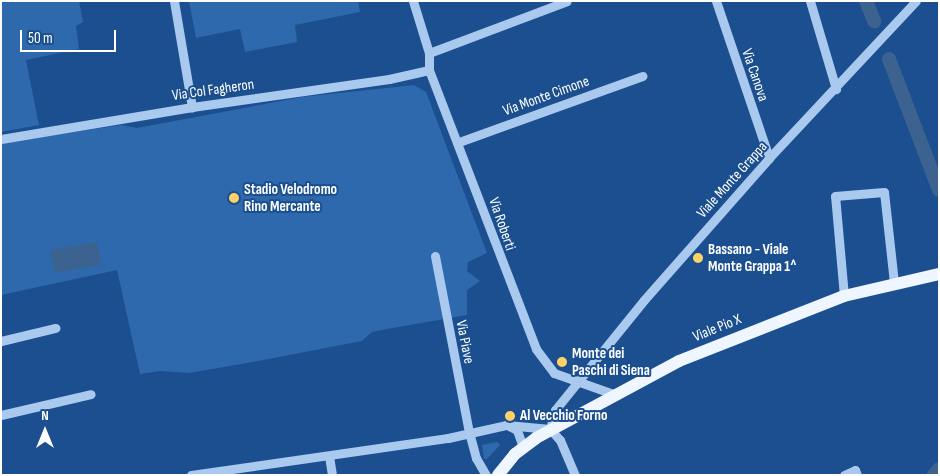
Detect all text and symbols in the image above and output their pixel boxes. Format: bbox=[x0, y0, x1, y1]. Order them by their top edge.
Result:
scale bar bbox=[22, 20, 119, 52]
text: 50 m bbox=[28, 29, 53, 48]
street label: Via Canova bbox=[738, 46, 772, 104]
street label: Via Monte Cimone bbox=[500, 72, 592, 120]
street label: Via Col Fagheron bbox=[171, 75, 255, 105]
street label: Viale Monte Grappa bbox=[693, 138, 771, 222]
place label: Stadio Velodromo Rino Mercante bbox=[244, 180, 337, 215]
marker: Stadio Velodromo Rino Mercante bbox=[228, 192, 240, 204]
street label: Via Roberti bbox=[485, 195, 519, 253]
place label: Bassano - Viale Monte Grappa 1^ bbox=[708, 240, 796, 275]
marker: Bassano - Viale Monte Grappa 1^ bbox=[692, 252, 704, 264]
street label: Viale Pio X bbox=[690, 310, 744, 346]
street label: Via Piave bbox=[452, 319, 478, 365]
place label: Monte dei Paschi di Siena bbox=[572, 344, 650, 379]
marker: Monte dei Paschi di Siena bbox=[556, 356, 568, 368]
north arrow bbox=[20, 406, 70, 456]
text: N bbox=[41, 407, 49, 424]
place label: Al Vecchio Forno bbox=[520, 407, 607, 425]
marker: Al Vecchio Forno bbox=[504, 410, 516, 422]

